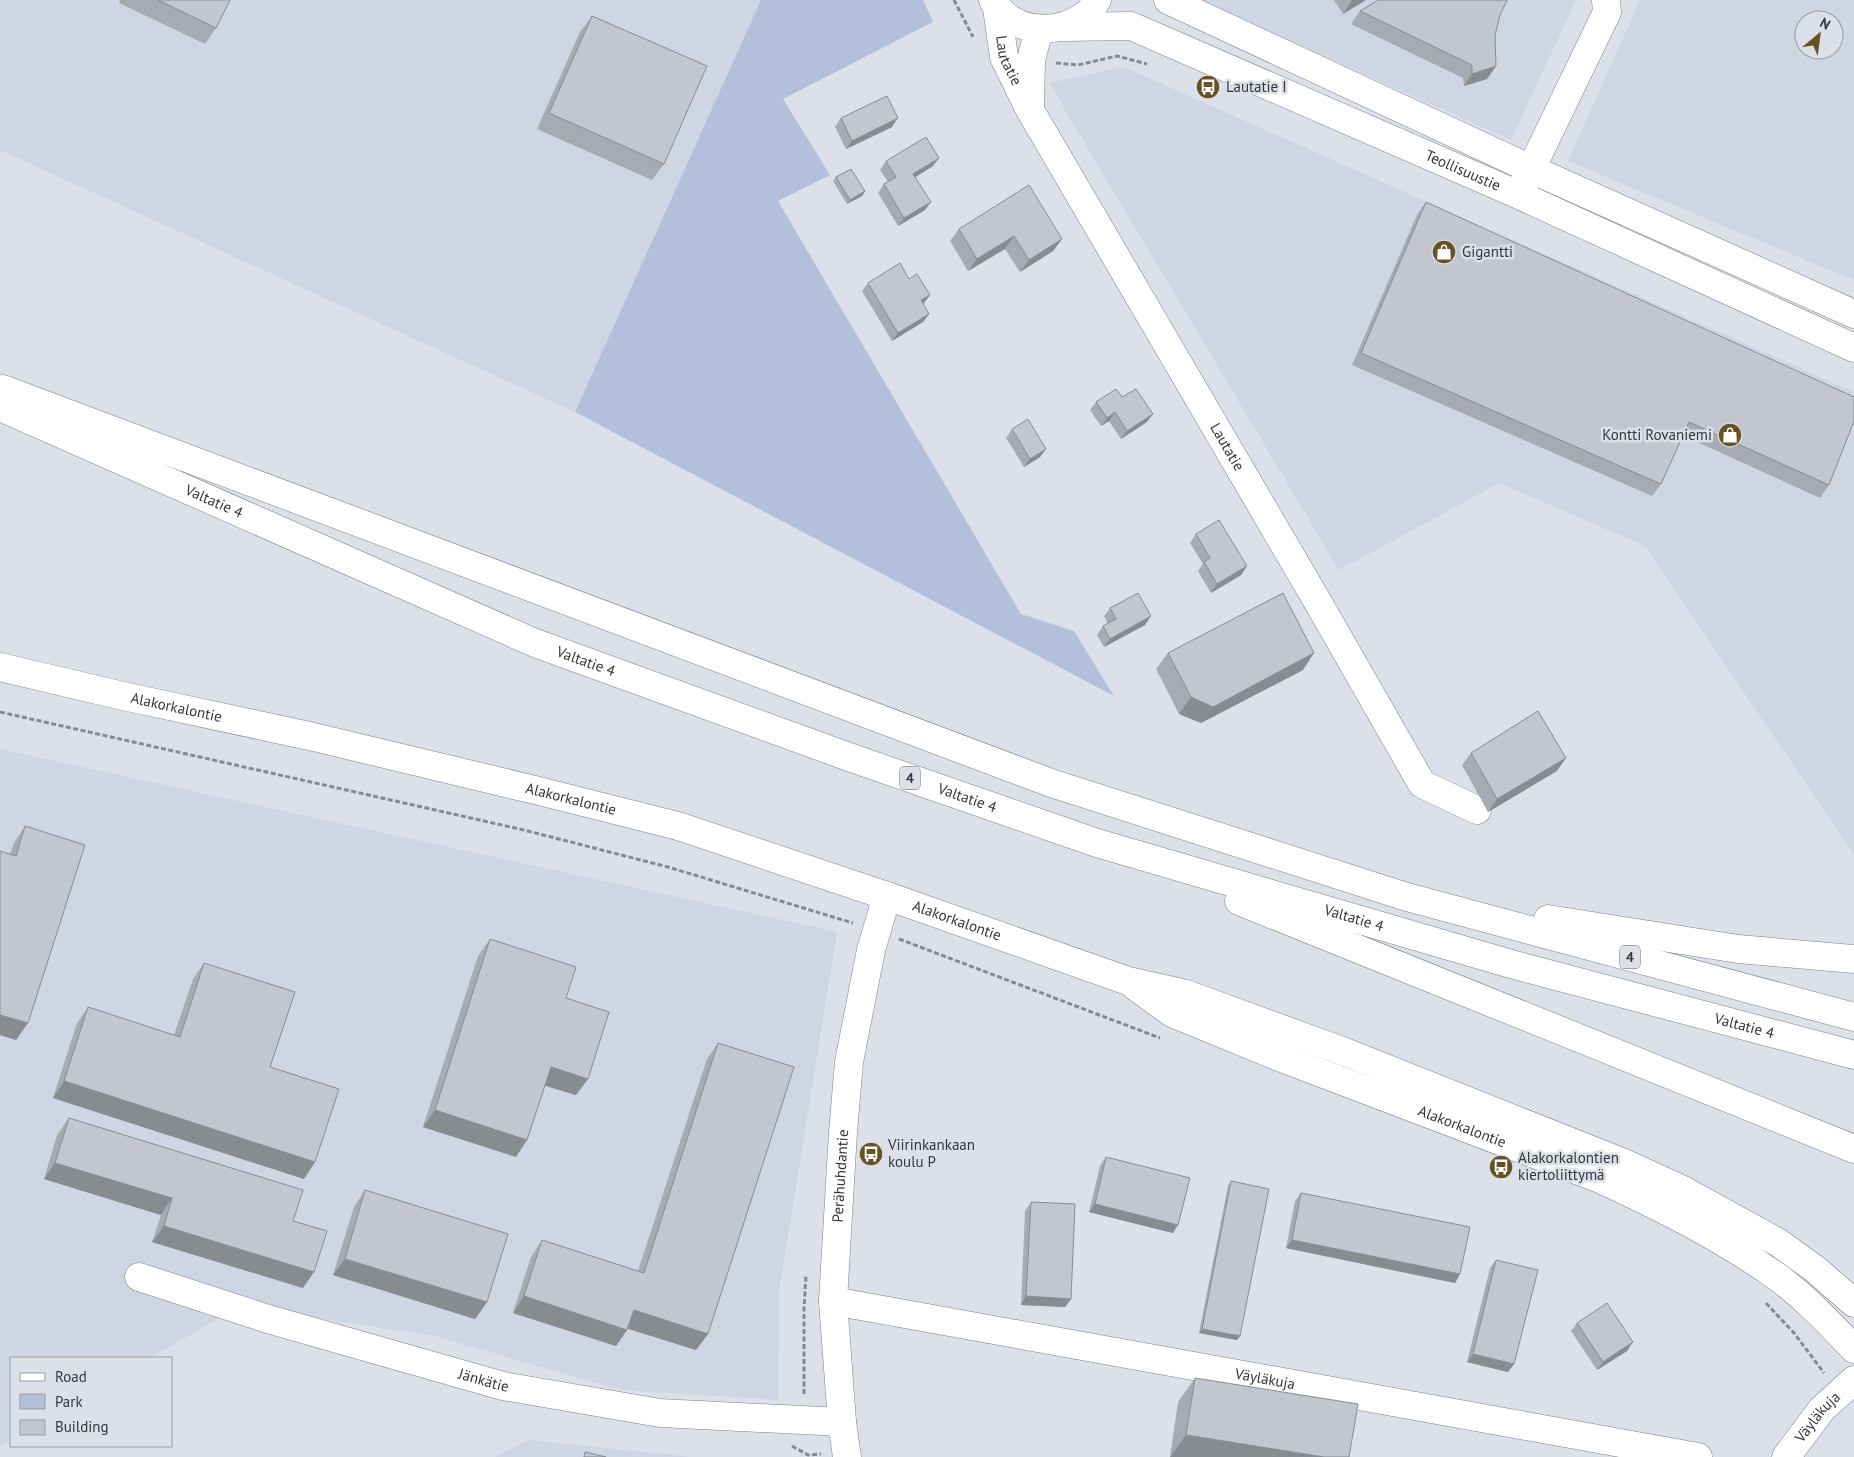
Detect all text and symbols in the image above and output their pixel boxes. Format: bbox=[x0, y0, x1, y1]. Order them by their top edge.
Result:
north arrow bbox=[1794, 10, 1844, 60]
text: N bbox=[1817, 14, 1834, 34]
street label: Lautatie bbox=[992, 34, 1026, 88]
bus stop icon: Lautatie I bbox=[1195, 74, 1221, 100]
place label: Lautatie I bbox=[1226, 77, 1287, 96]
street label: Teollisuustie bbox=[1422, 145, 1504, 195]
shop icon: Gigantti bbox=[1431, 239, 1457, 265]
place label: Gigantti bbox=[1462, 242, 1513, 261]
street label: Lautatie bbox=[1206, 419, 1249, 474]
shop icon: Kontti Rovaniemi bbox=[1717, 422, 1743, 448]
place label: Kontti Rovaniemi bbox=[1602, 425, 1712, 444]
street label: Valtatie 4 bbox=[182, 480, 246, 522]
street label: Valtatie 4 bbox=[553, 641, 618, 680]
street label: Alakorkalontie bbox=[129, 688, 224, 726]
road number: 4 bbox=[900, 766, 920, 790]
street label: Alakorkalontie bbox=[524, 778, 618, 819]
street label: Valtatie 4 bbox=[935, 778, 999, 817]
street label: Alakorkalontie bbox=[910, 896, 1004, 945]
street label: Valtatie 4 bbox=[1321, 900, 1386, 935]
road number: 4 bbox=[1620, 946, 1640, 969]
street label: Valtatie 4 bbox=[1712, 1008, 1776, 1042]
street label: Alakorkalontie bbox=[1416, 1101, 1509, 1152]
street label: Perähuhdantie bbox=[828, 1129, 852, 1223]
place label: Viirinkankaan koulu P bbox=[887, 1135, 975, 1171]
bus stop icon: Viirinkankaan koulu P bbox=[858, 1141, 884, 1167]
place label: Alakorkalontien kiertoliittymä bbox=[1518, 1148, 1619, 1184]
bus stop icon: Alakorkalontien kiertoliittymä bbox=[1488, 1154, 1514, 1180]
legend bbox=[10, 1357, 172, 1447]
street label: Väyläkuja bbox=[1232, 1363, 1297, 1393]
street label: Jänkätie bbox=[456, 1364, 510, 1396]
text: Road bbox=[55, 1367, 87, 1386]
street label: Väyläkuja bbox=[1790, 1387, 1844, 1447]
text: Park bbox=[55, 1392, 83, 1411]
text: Building bbox=[55, 1417, 109, 1436]

